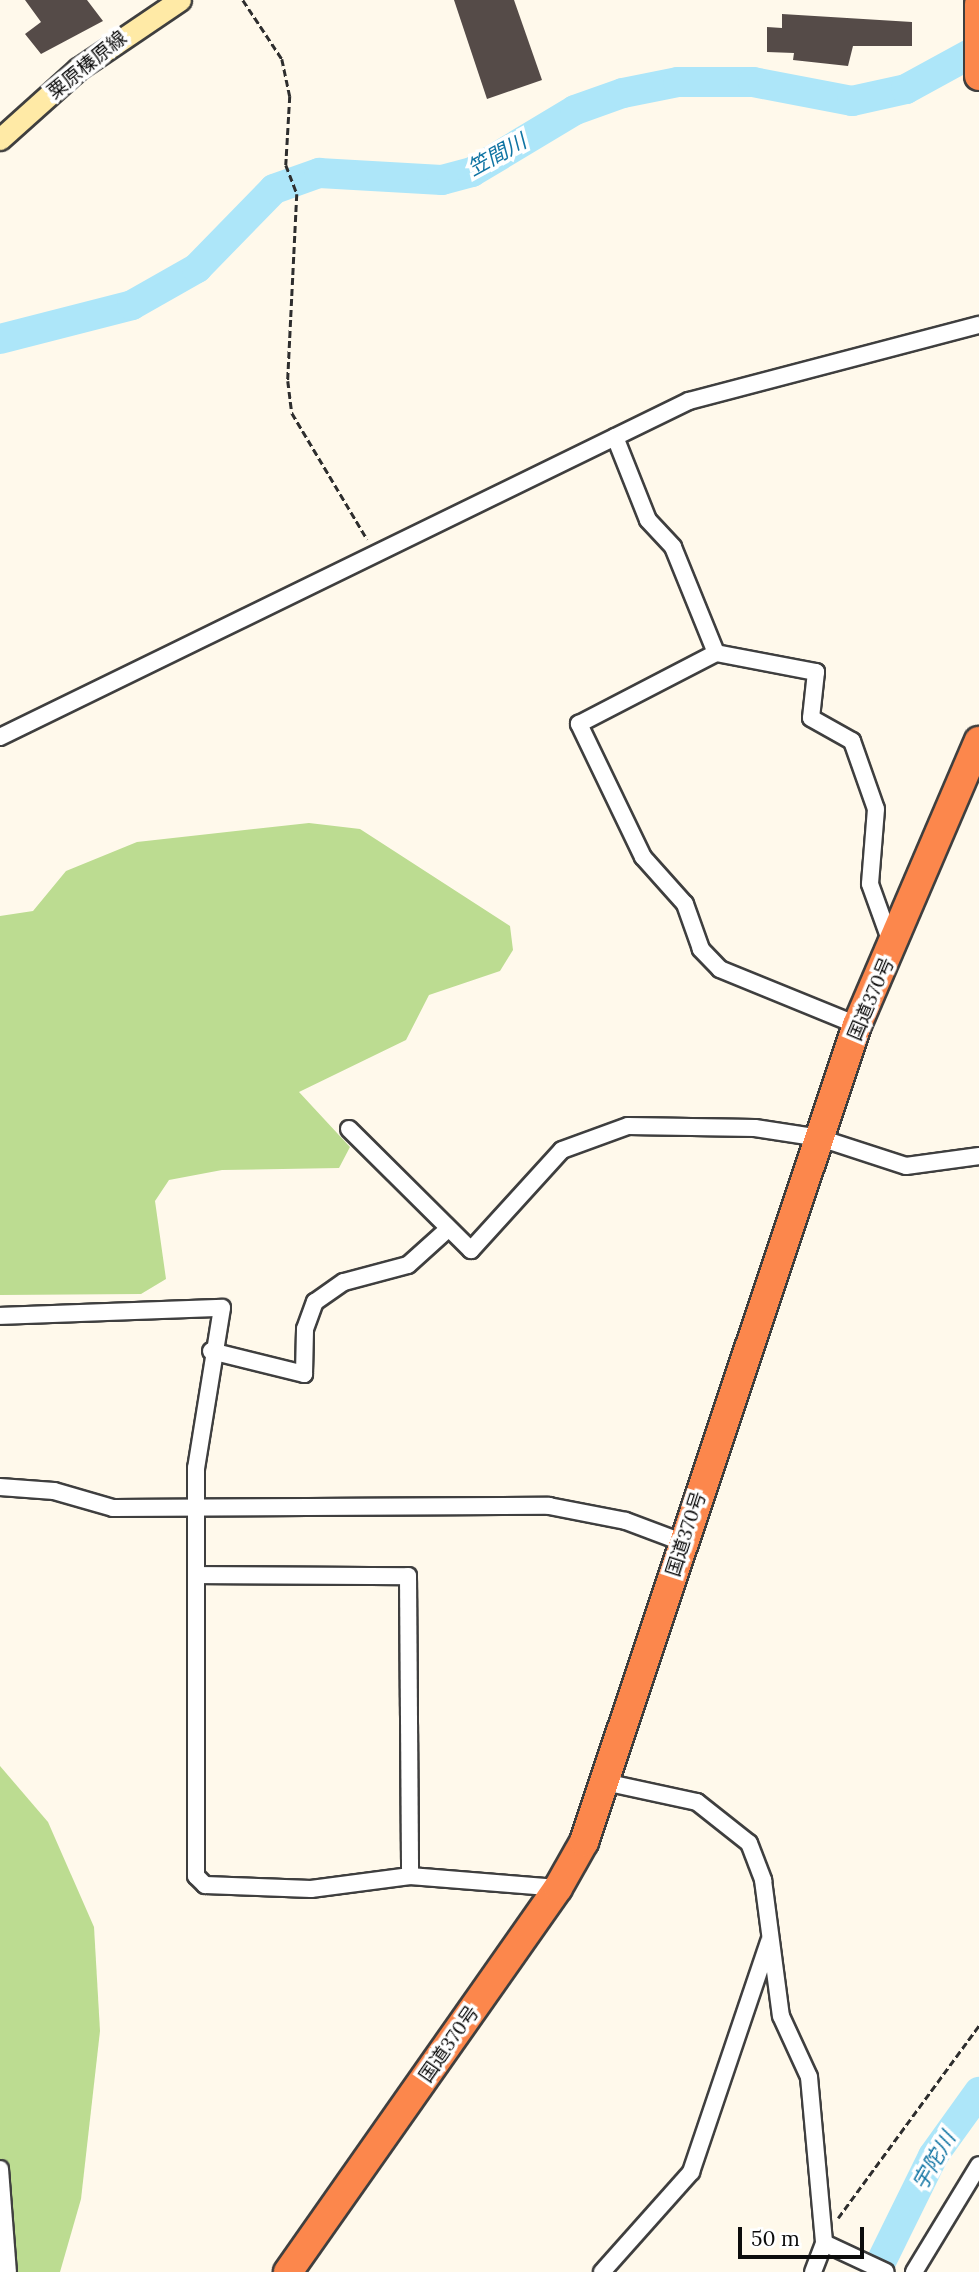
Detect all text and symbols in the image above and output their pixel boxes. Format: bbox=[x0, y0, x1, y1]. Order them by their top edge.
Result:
street label: 粟原榛原線 bbox=[43, 26, 131, 104]
water label: 笠間川 bbox=[463, 129, 531, 181]
street label: 国道370号 bbox=[843, 954, 899, 1044]
street label: 国道370号 bbox=[662, 1489, 710, 1579]
street label: 国道370号 bbox=[415, 2002, 483, 2086]
water label: 宇陀川 bbox=[907, 2127, 961, 2195]
scale bar bbox=[741, 2212, 867, 2256]
text: 50 m bbox=[751, 2225, 800, 2252]

